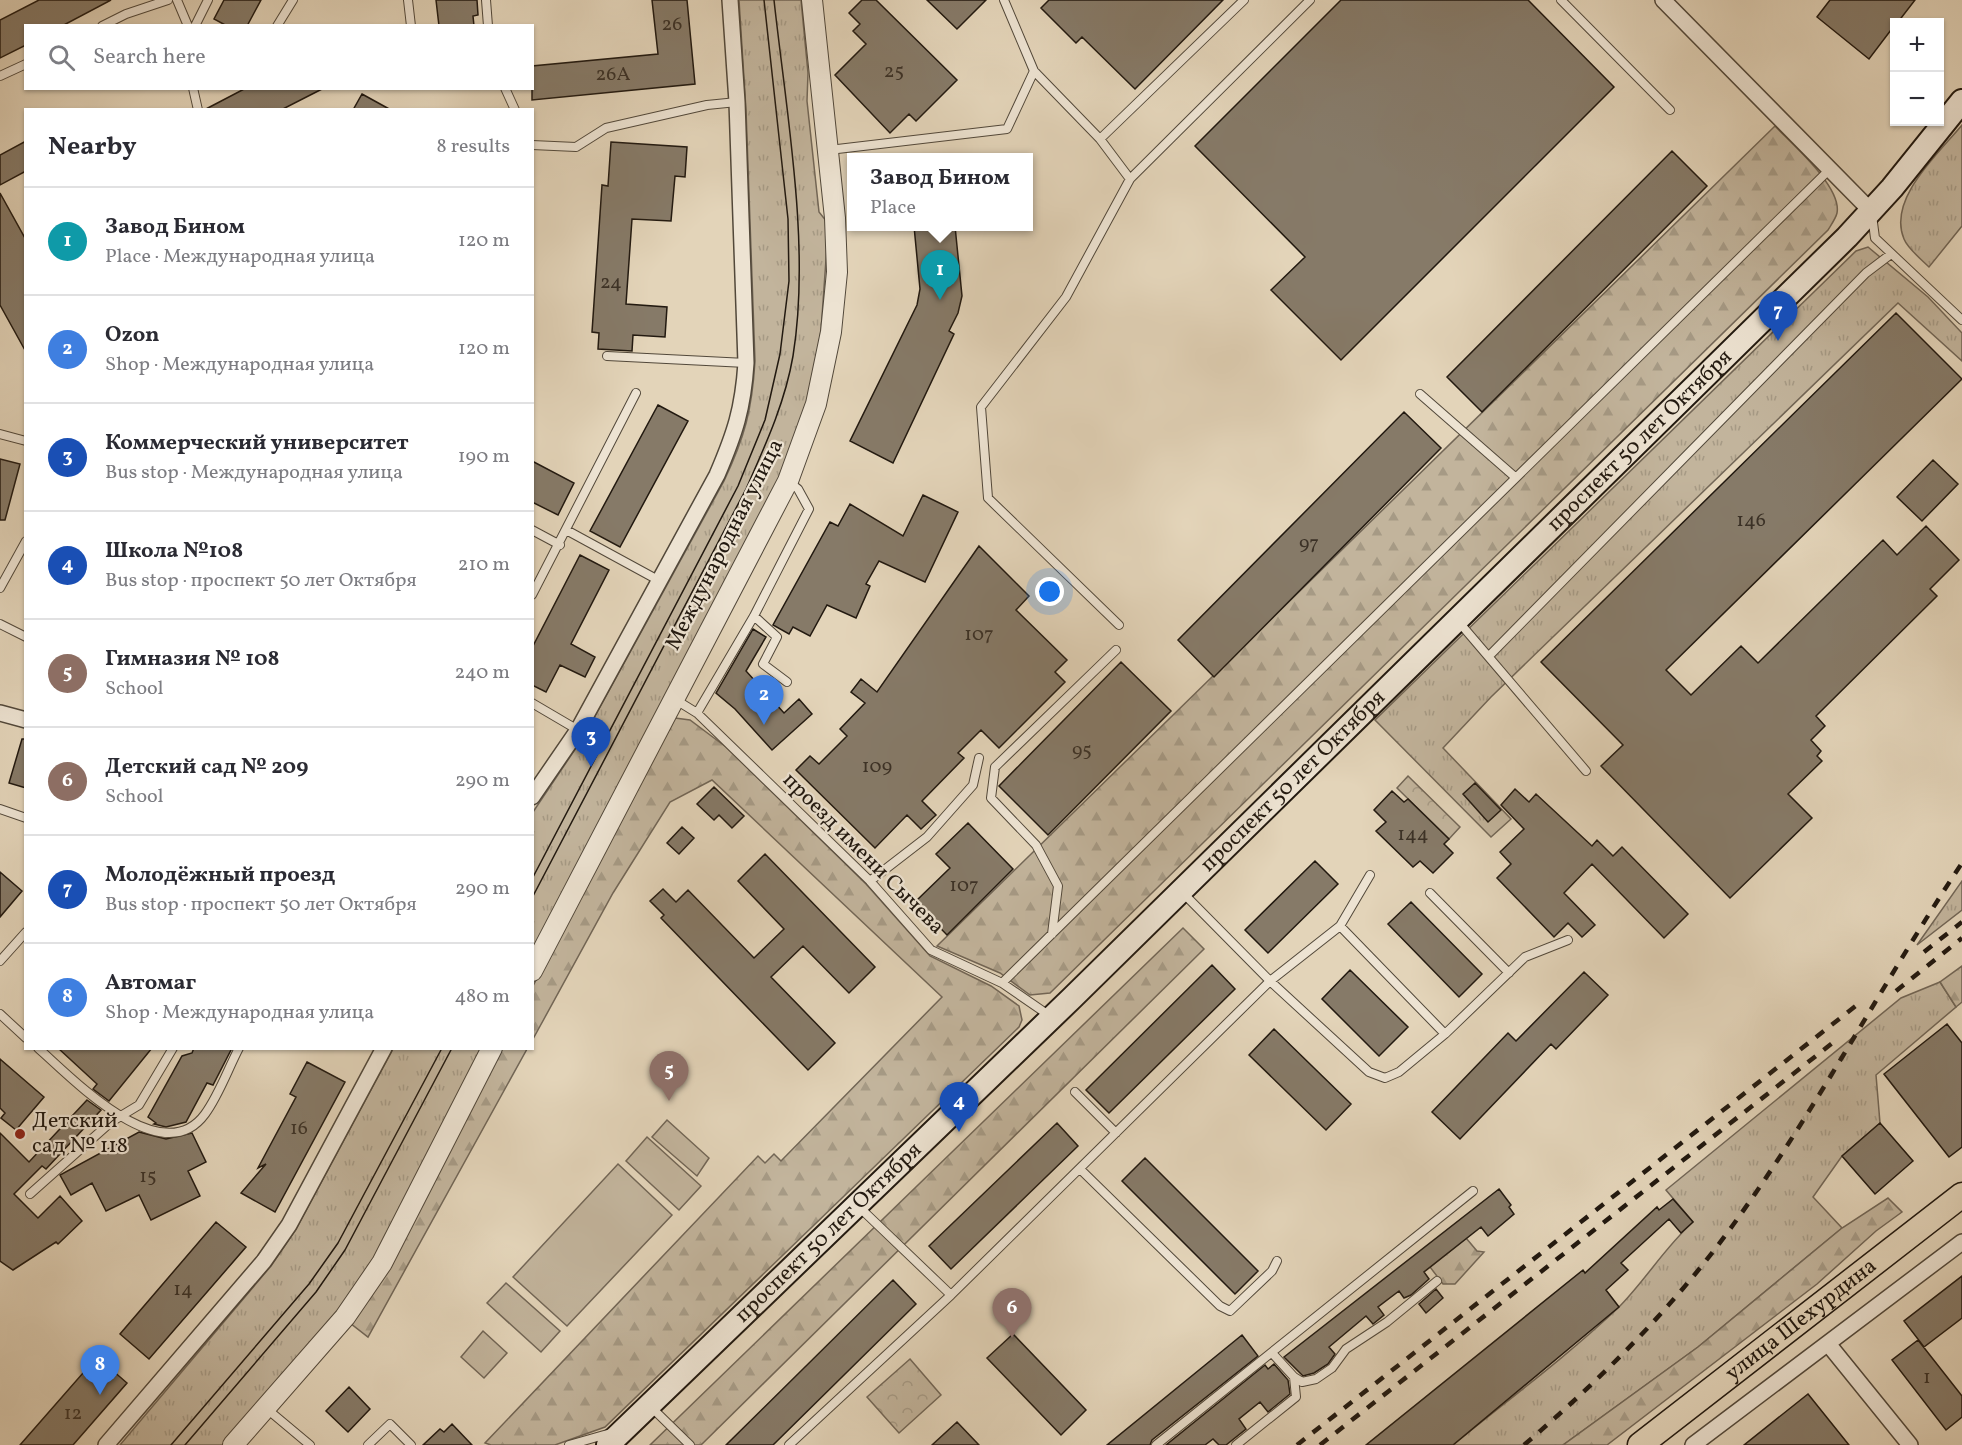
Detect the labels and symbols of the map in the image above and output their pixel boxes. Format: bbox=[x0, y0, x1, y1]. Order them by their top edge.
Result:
house number: 26 bbox=[662, 11, 682, 39]
house number: 25 bbox=[884, 58, 904, 86]
house number: 26А bbox=[596, 61, 630, 89]
pin: 1 bbox=[920, 250, 960, 300]
house number: 24 bbox=[600, 269, 622, 297]
pin: 7 bbox=[1758, 292, 1798, 341]
street label: проспект 50 лет Октября bbox=[1540, 342, 1739, 539]
street label: Международная улица bbox=[658, 434, 792, 656]
house number: 146 bbox=[1736, 507, 1766, 535]
house number: 97 bbox=[1299, 530, 1319, 558]
your location bbox=[1035, 577, 1064, 606]
house number: 107 bbox=[964, 621, 994, 649]
pin: 2 bbox=[744, 676, 783, 725]
street label: проспект 50 лет Октября bbox=[1193, 683, 1393, 879]
pin: 3 bbox=[572, 718, 610, 767]
house number: 95 bbox=[1072, 737, 1092, 765]
house number: 109 bbox=[862, 753, 892, 781]
street label: проезд имени Сычева bbox=[775, 766, 951, 942]
house number: 144 bbox=[1397, 821, 1429, 849]
house number: 107 bbox=[949, 872, 979, 900]
pin: 5 bbox=[650, 1052, 688, 1101]
pin: 4 bbox=[940, 1082, 978, 1132]
place label: Детский сад № 118 bbox=[32, 1106, 128, 1162]
house number: 16 bbox=[290, 1115, 308, 1143]
marker: Детский сад № 118 bbox=[13, 1127, 27, 1141]
street label: проспект 50 лет Октября bbox=[728, 1135, 929, 1330]
house number: 15 bbox=[139, 1163, 157, 1191]
street label: улица Шехурдина bbox=[1719, 1251, 1884, 1389]
house number: 14 bbox=[173, 1276, 193, 1304]
pin: 6 bbox=[992, 1288, 1032, 1338]
pin: 8 bbox=[80, 1346, 120, 1395]
house number: 1 bbox=[1923, 1364, 1931, 1392]
house number: 12 bbox=[64, 1400, 82, 1428]

